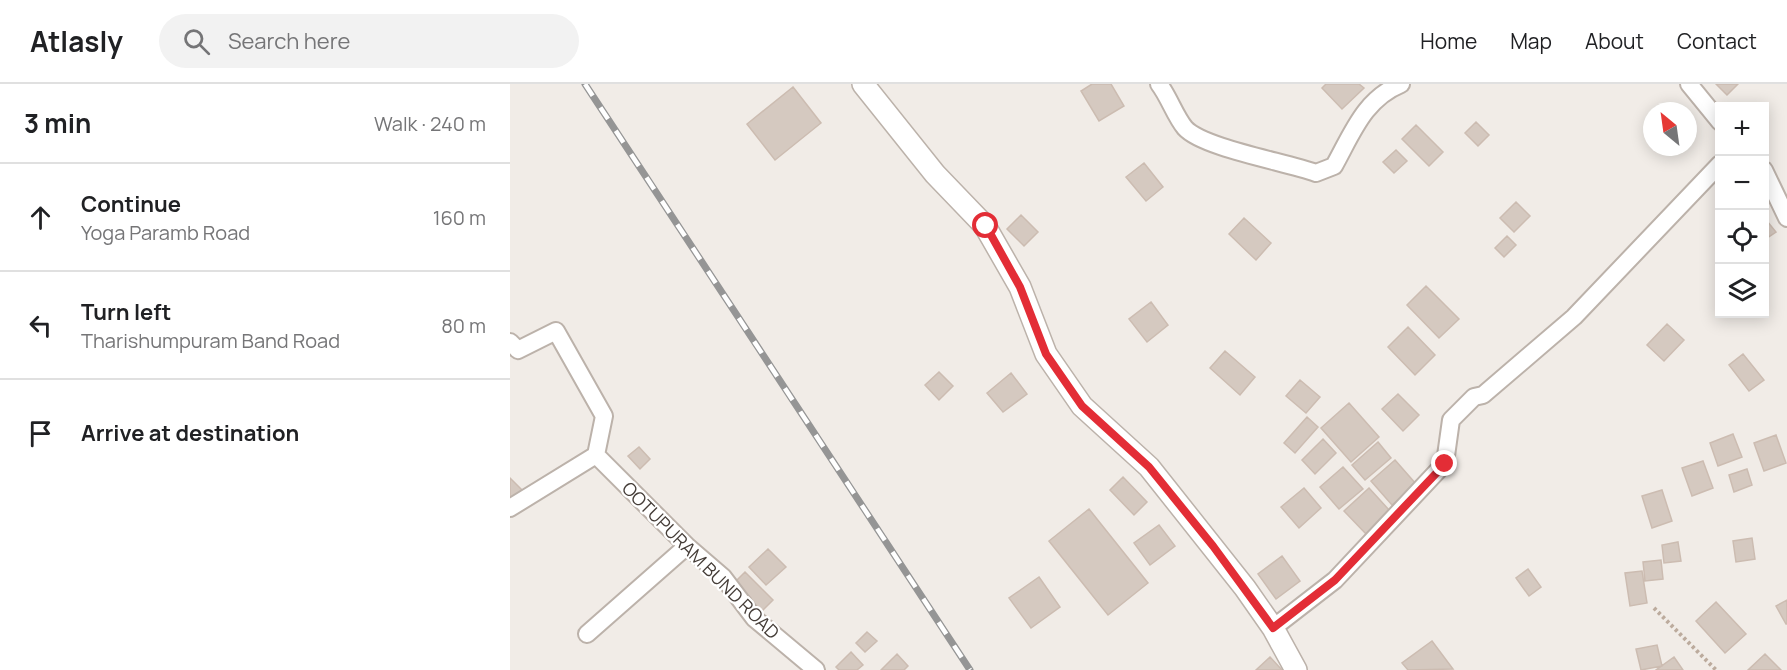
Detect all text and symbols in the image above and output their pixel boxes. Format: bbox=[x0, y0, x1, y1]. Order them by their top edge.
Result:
search box bbox=[159, 14, 579, 68]
text: Atlasly bbox=[30, 22, 123, 60]
icon: search bbox=[180, 25, 213, 58]
text: Search here bbox=[228, 26, 350, 56]
text: Home bbox=[1420, 27, 1477, 55]
text: Map bbox=[1510, 27, 1552, 55]
text: About bbox=[1585, 27, 1644, 55]
text: Contact bbox=[1677, 27, 1757, 55]
north arrow bbox=[1643, 102, 1697, 156]
map controls bbox=[1715, 102, 1769, 318]
button: + bbox=[1715, 102, 1769, 156]
text: 3 min bbox=[24, 105, 91, 141]
text: Walk · 240 m bbox=[374, 110, 486, 137]
button: − bbox=[1715, 156, 1769, 210]
text: Continue bbox=[81, 189, 181, 219]
icon: ahead bbox=[24, 201, 57, 234]
text: 160 m bbox=[433, 204, 486, 231]
button: locate bbox=[1715, 210, 1769, 264]
route start bbox=[972, 212, 998, 238]
text: Yoga Paramb Road bbox=[81, 219, 250, 246]
button: layers bbox=[1715, 264, 1769, 318]
text: Turn left bbox=[81, 297, 171, 327]
icon: left bbox=[24, 309, 57, 342]
text: 80 m bbox=[441, 312, 486, 339]
text: Tharishumpuram Band Road bbox=[81, 327, 340, 354]
icon: arrive bbox=[24, 417, 57, 450]
text: Arrive at destination bbox=[81, 418, 299, 448]
route end bbox=[1431, 450, 1457, 476]
street label: OOTUPURAM BUND ROAD bbox=[617, 476, 785, 644]

